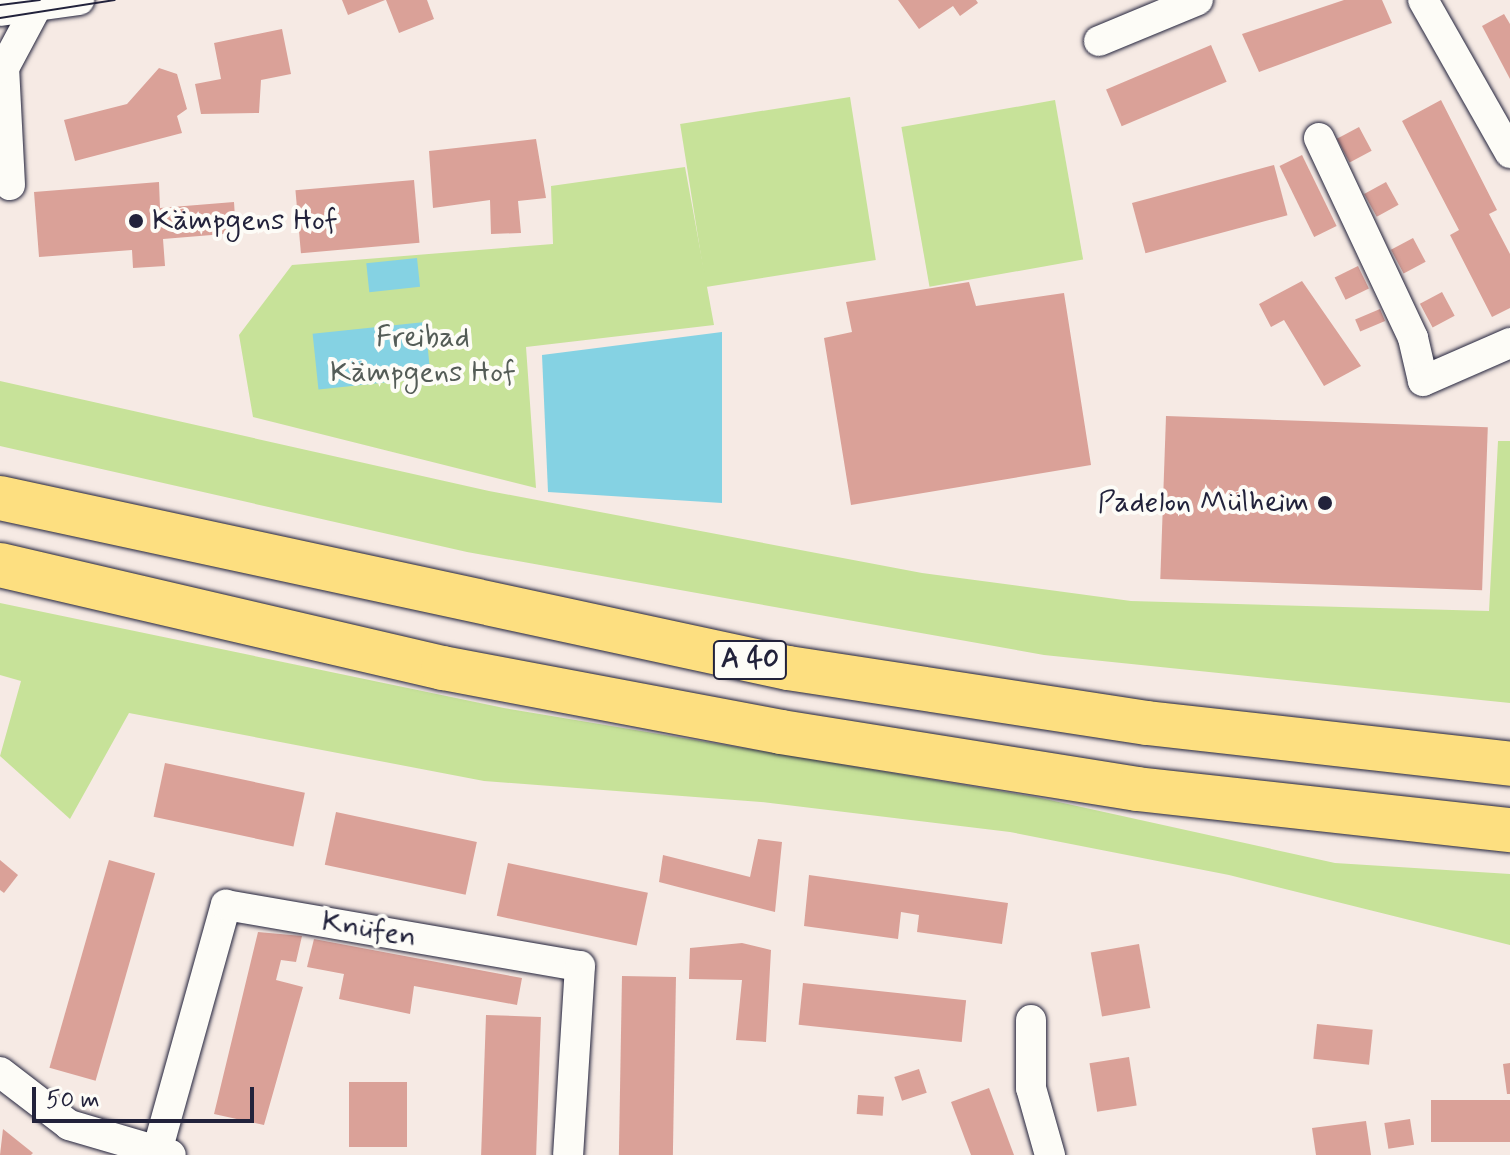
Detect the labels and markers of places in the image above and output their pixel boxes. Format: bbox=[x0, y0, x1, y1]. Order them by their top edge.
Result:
place label: Kämpgens Hof bbox=[152, 203, 338, 239]
marker: Kämpgens Hof bbox=[127, 212, 145, 230]
place label: Padelon Mülheim bbox=[1100, 485, 1309, 521]
marker: Padelon Mülheim bbox=[1316, 494, 1334, 512]

